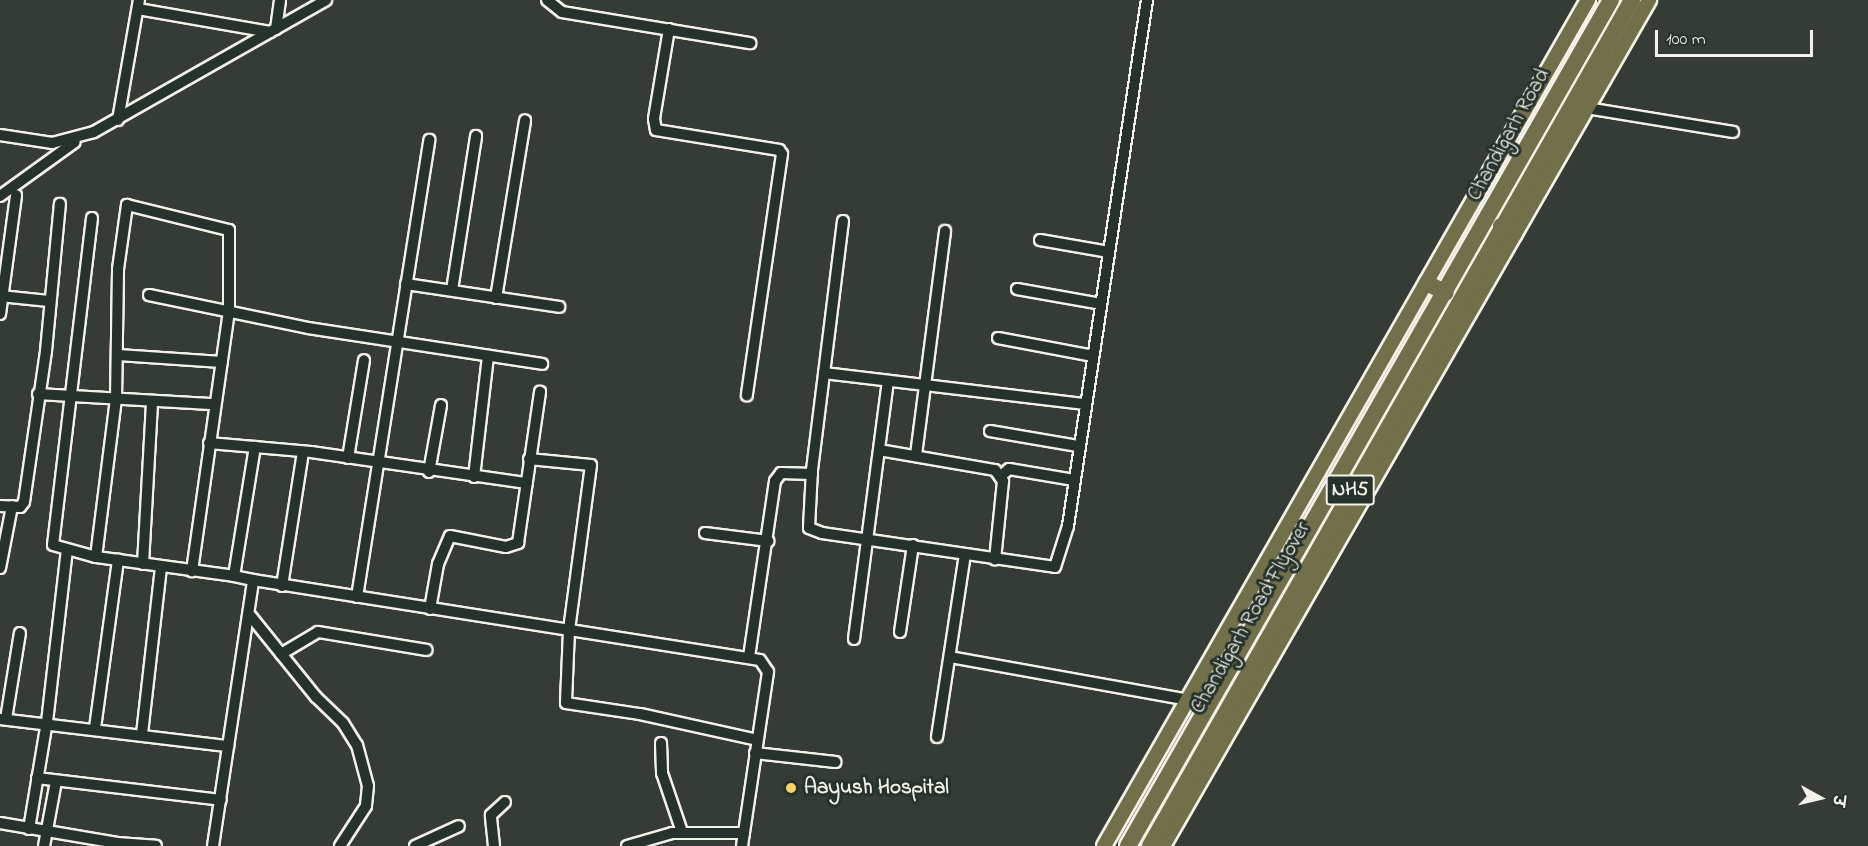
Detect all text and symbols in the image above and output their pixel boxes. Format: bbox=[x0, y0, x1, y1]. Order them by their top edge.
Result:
scale bar bbox=[1658, 18, 1816, 56]
text: 100 m bbox=[1666, 27, 1706, 53]
street label: Chandigarh Road bbox=[1462, 65, 1556, 205]
road number: NH5 bbox=[1324, 473, 1376, 507]
street label: Chandigarh Road Flyover bbox=[1186, 518, 1316, 718]
north arrow bbox=[1790, 768, 1850, 828]
place label: Aayush Hospital bbox=[804, 775, 949, 801]
marker: Aayush Hospital bbox=[782, 779, 800, 797]
text: उ bbox=[1825, 794, 1850, 807]

